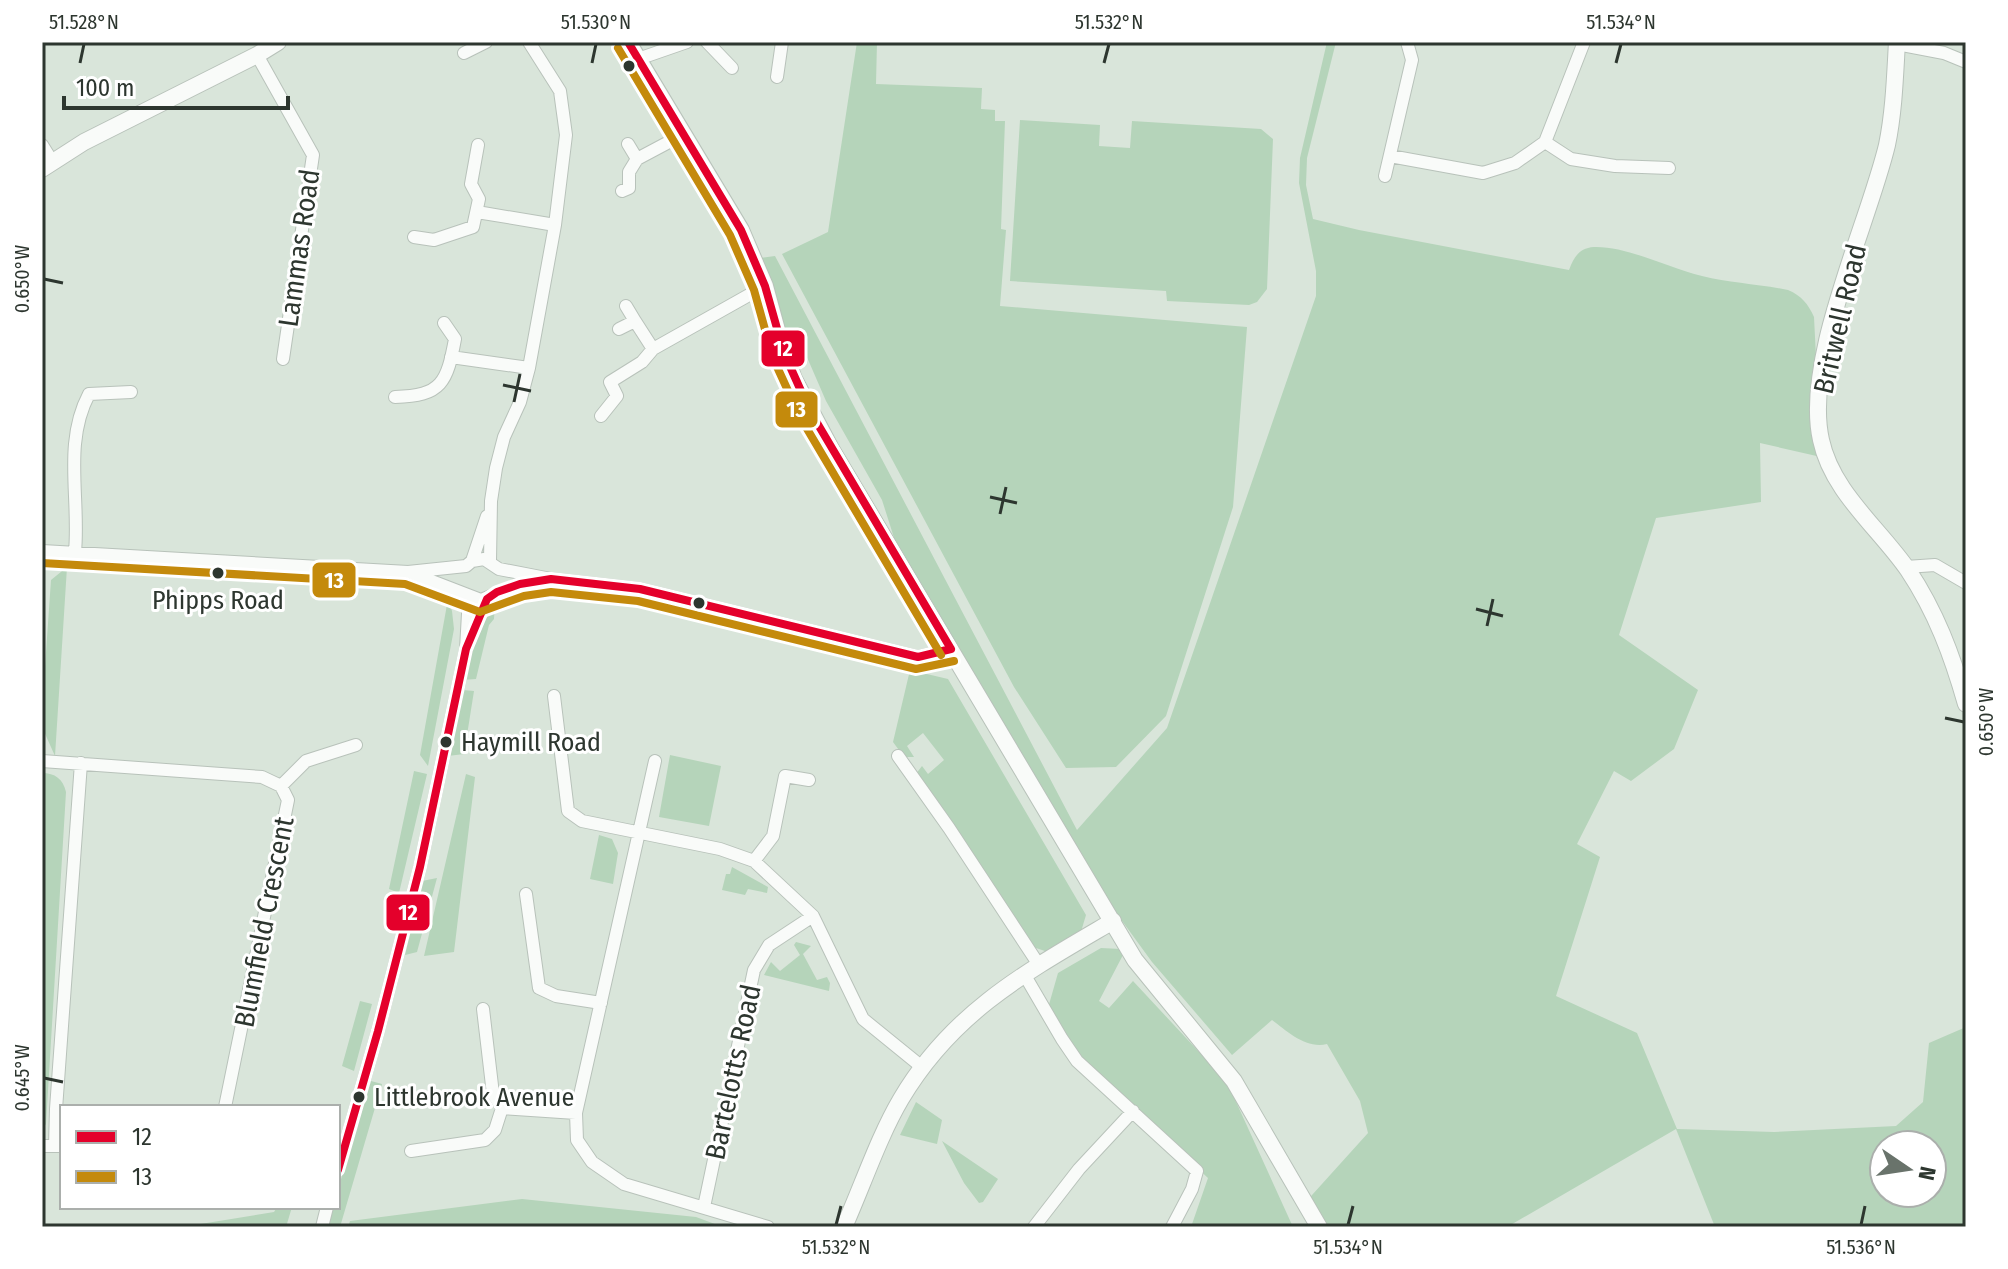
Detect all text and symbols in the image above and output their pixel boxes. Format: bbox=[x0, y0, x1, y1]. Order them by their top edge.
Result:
text: 51.528°N bbox=[49, 10, 119, 34]
text: 51.530°N bbox=[561, 10, 631, 34]
text: 51.532°N bbox=[1075, 10, 1143, 34]
text: 51.534°N bbox=[1586, 10, 1656, 34]
unlabelled marker bbox=[621, 58, 637, 74]
scale bar bbox=[64, 60, 288, 110]
text: 100 m bbox=[76, 74, 134, 102]
street label: Lammas Road bbox=[272, 167, 326, 329]
street label: Britwell Road bbox=[1807, 241, 1873, 397]
text: 0.650°W bbox=[10, 245, 34, 313]
line badge: 12 bbox=[760, 329, 806, 368]
text: 12 bbox=[773, 335, 793, 362]
line badge: 13 bbox=[774, 390, 819, 429]
text: 13 bbox=[786, 396, 806, 423]
line badge: 13 bbox=[311, 561, 357, 599]
marker: Phipps Road bbox=[210, 565, 226, 581]
text: 13 bbox=[324, 567, 344, 594]
place label: Phipps Road bbox=[152, 585, 284, 616]
unlabelled marker bbox=[691, 595, 707, 611]
text: 0.650°W bbox=[1974, 688, 1998, 756]
place label: Haymill Road bbox=[461, 727, 601, 758]
marker: Haymill Road bbox=[438, 734, 454, 750]
street label: Blumfield Crescent bbox=[227, 813, 301, 1030]
line badge: 12 bbox=[385, 893, 431, 932]
text: 12 bbox=[398, 899, 418, 926]
street label: Bartelotts Road bbox=[698, 981, 768, 1163]
text: 0.645°W bbox=[10, 1044, 34, 1112]
place label: Littlebrook Avenue bbox=[374, 1082, 574, 1113]
marker: Littlebrook Avenue bbox=[351, 1089, 367, 1105]
legend bbox=[60, 1105, 340, 1209]
text: 12 bbox=[132, 1123, 152, 1151]
north arrow bbox=[1868, 1129, 1948, 1209]
text: 13 bbox=[132, 1163, 152, 1191]
text: N bbox=[1912, 1164, 1942, 1183]
text: 51.532°N bbox=[802, 1235, 870, 1259]
text: 51.534°N bbox=[1313, 1235, 1383, 1259]
text: 51.536°N bbox=[1826, 1235, 1896, 1259]

